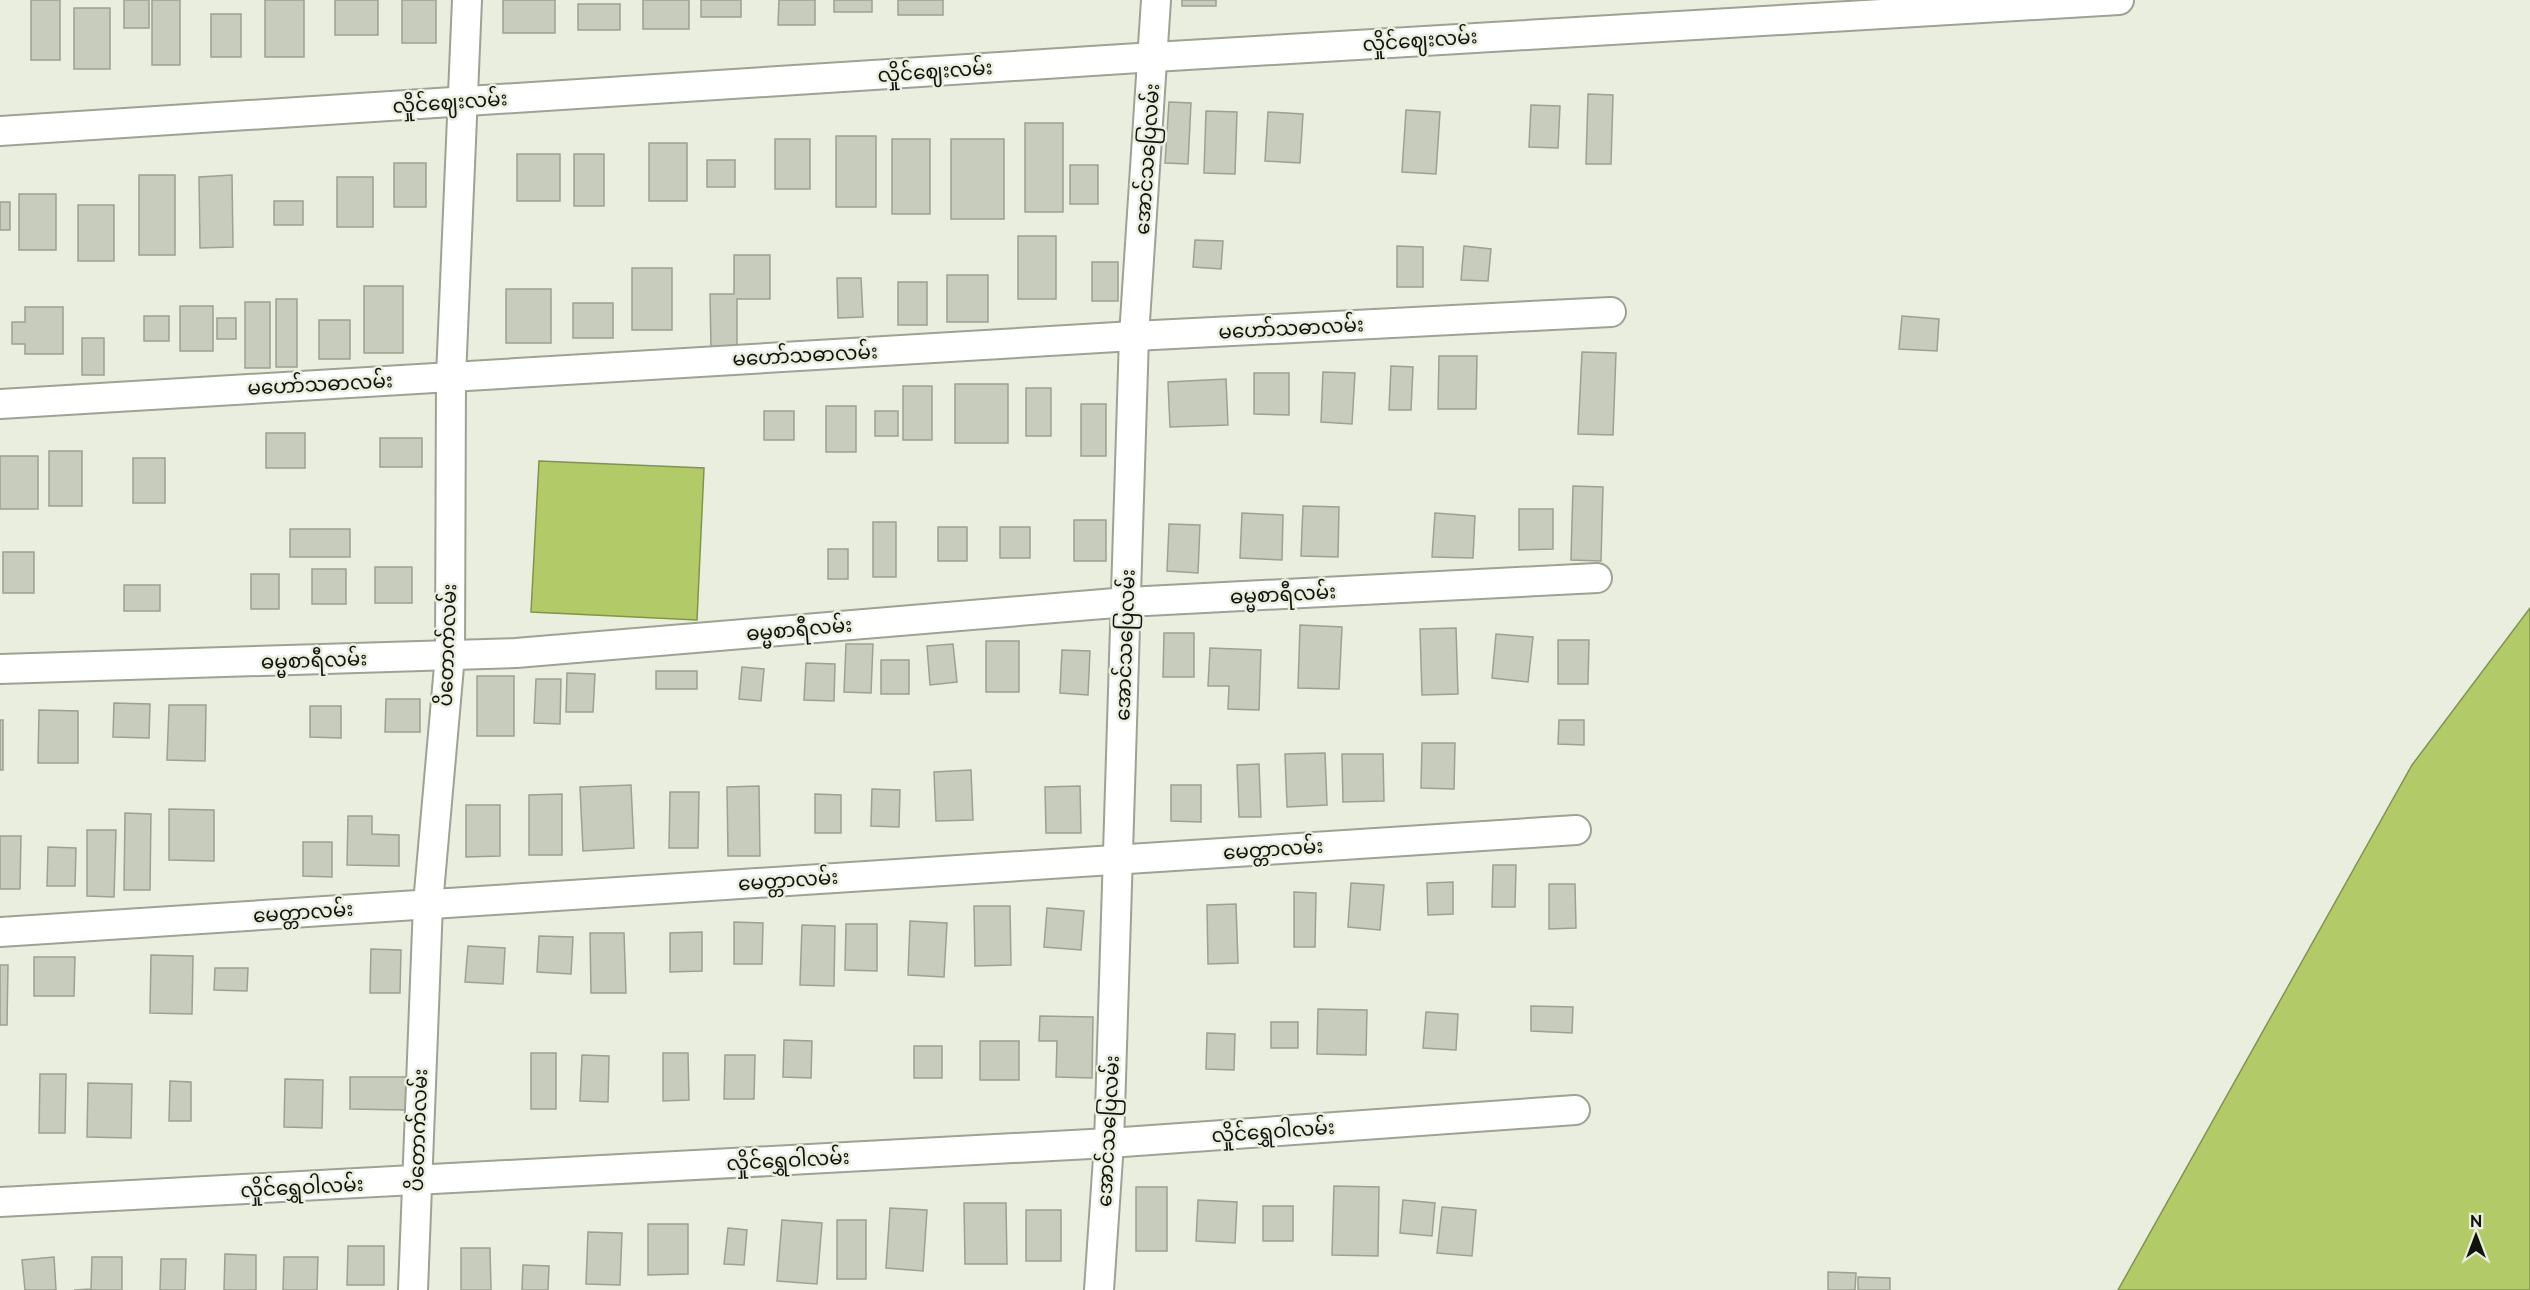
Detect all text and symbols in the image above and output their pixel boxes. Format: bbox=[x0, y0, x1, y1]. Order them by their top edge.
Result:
street label: လှိုင်ဈေးလမ်း bbox=[1362, 22, 1479, 60]
street label: လှိုင်ဈေးလမ်း bbox=[877, 53, 994, 91]
street label: အောင်သပြေလမ်း bbox=[1128, 82, 1168, 236]
street label: လှိုင်ဈေးလမ်း bbox=[392, 84, 509, 122]
street label: မဟော်သဓာလမ်း bbox=[1218, 310, 1364, 344]
street label: မဟော်သဓာလမ်း bbox=[732, 337, 878, 371]
street label: မဟော်သဓာလမ်း bbox=[247, 366, 393, 400]
street label: အောင်သပြေလမ်း bbox=[1108, 569, 1144, 721]
street label: ဓမ္မစာရီလမ်း bbox=[1229, 577, 1337, 613]
street label: ပိတောက်လမ်း bbox=[431, 583, 461, 707]
street label: ဓမ္မစာရီလမ်း bbox=[745, 610, 853, 650]
street label: ဓမ္မစာရီလမ်း bbox=[260, 644, 368, 678]
street label: မေတ္တာလမ်း bbox=[1222, 832, 1324, 868]
street label: မေတ္တာလမ်း bbox=[737, 863, 839, 899]
street label: မေတ္တာလမ်း bbox=[252, 895, 354, 931]
street label: အောင်သပြေလမ်း bbox=[1090, 1054, 1128, 1208]
street label: ပိတောက်လမ်း bbox=[402, 1068, 432, 1192]
street label: လှိုင်ရွှေဝါလမ်း bbox=[1210, 1113, 1336, 1151]
street label: လှိုင်ရွှေဝါလမ်း bbox=[726, 1143, 850, 1179]
street label: လှိုင်ရွှေဝါလမ်း bbox=[240, 1170, 364, 1206]
north arrow bbox=[2446, 1206, 2506, 1266]
text: N bbox=[2470, 1212, 2482, 1231]

